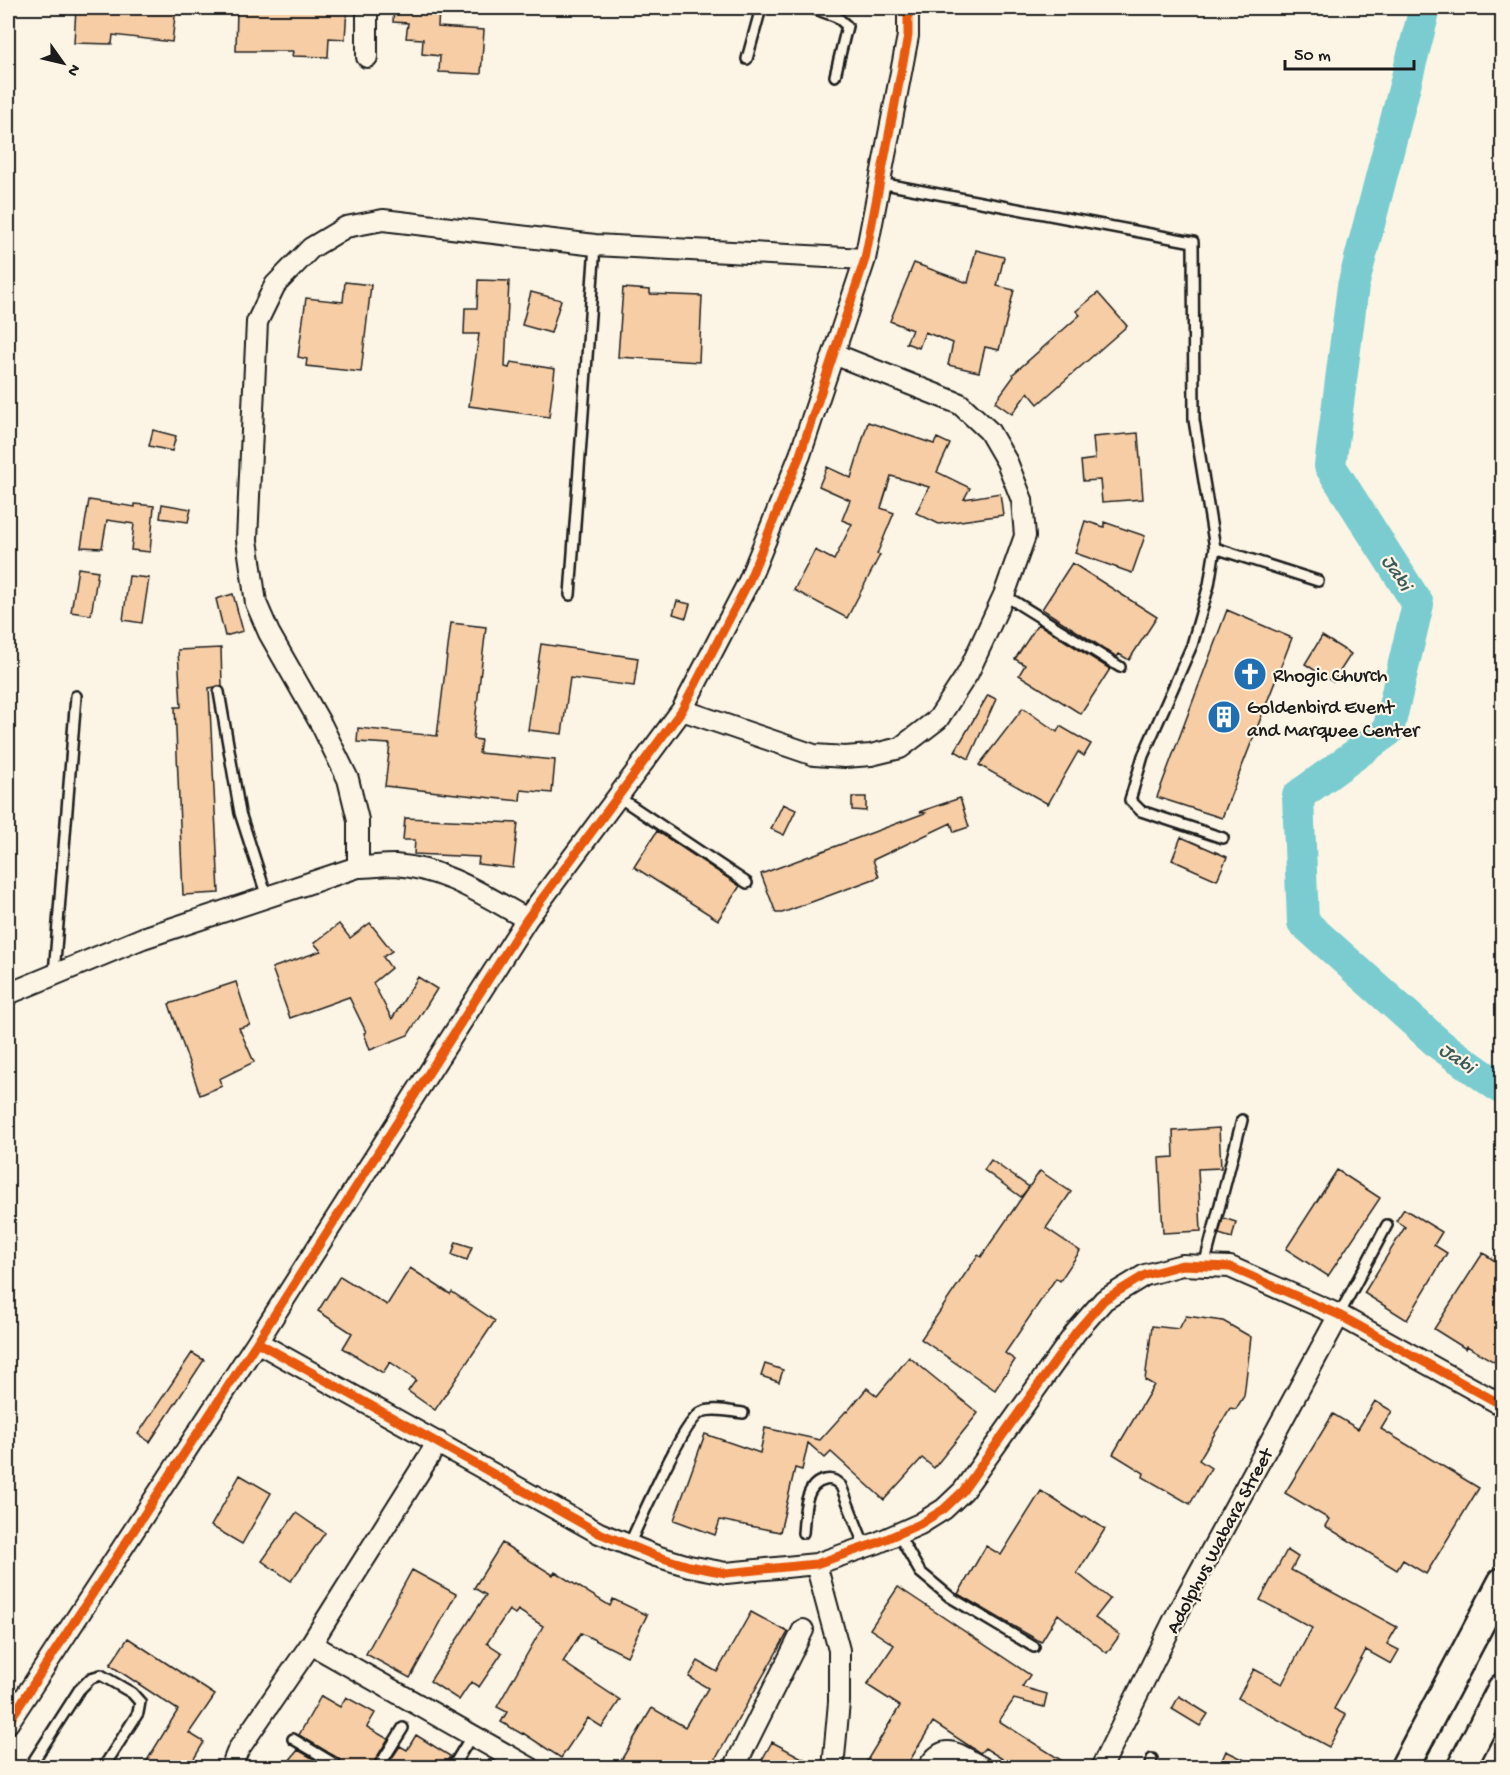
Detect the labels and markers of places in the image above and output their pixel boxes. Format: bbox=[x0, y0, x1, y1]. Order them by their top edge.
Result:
church icon: Rhogic Church bbox=[1232, 656, 1268, 692]
place label: Rhogic Church bbox=[1273, 666, 1388, 689]
place label: Goldenbird Event and Marquee Center bbox=[1247, 698, 1421, 744]
building icon: Goldenbird Event and Marquee Center bbox=[1206, 699, 1242, 735]

